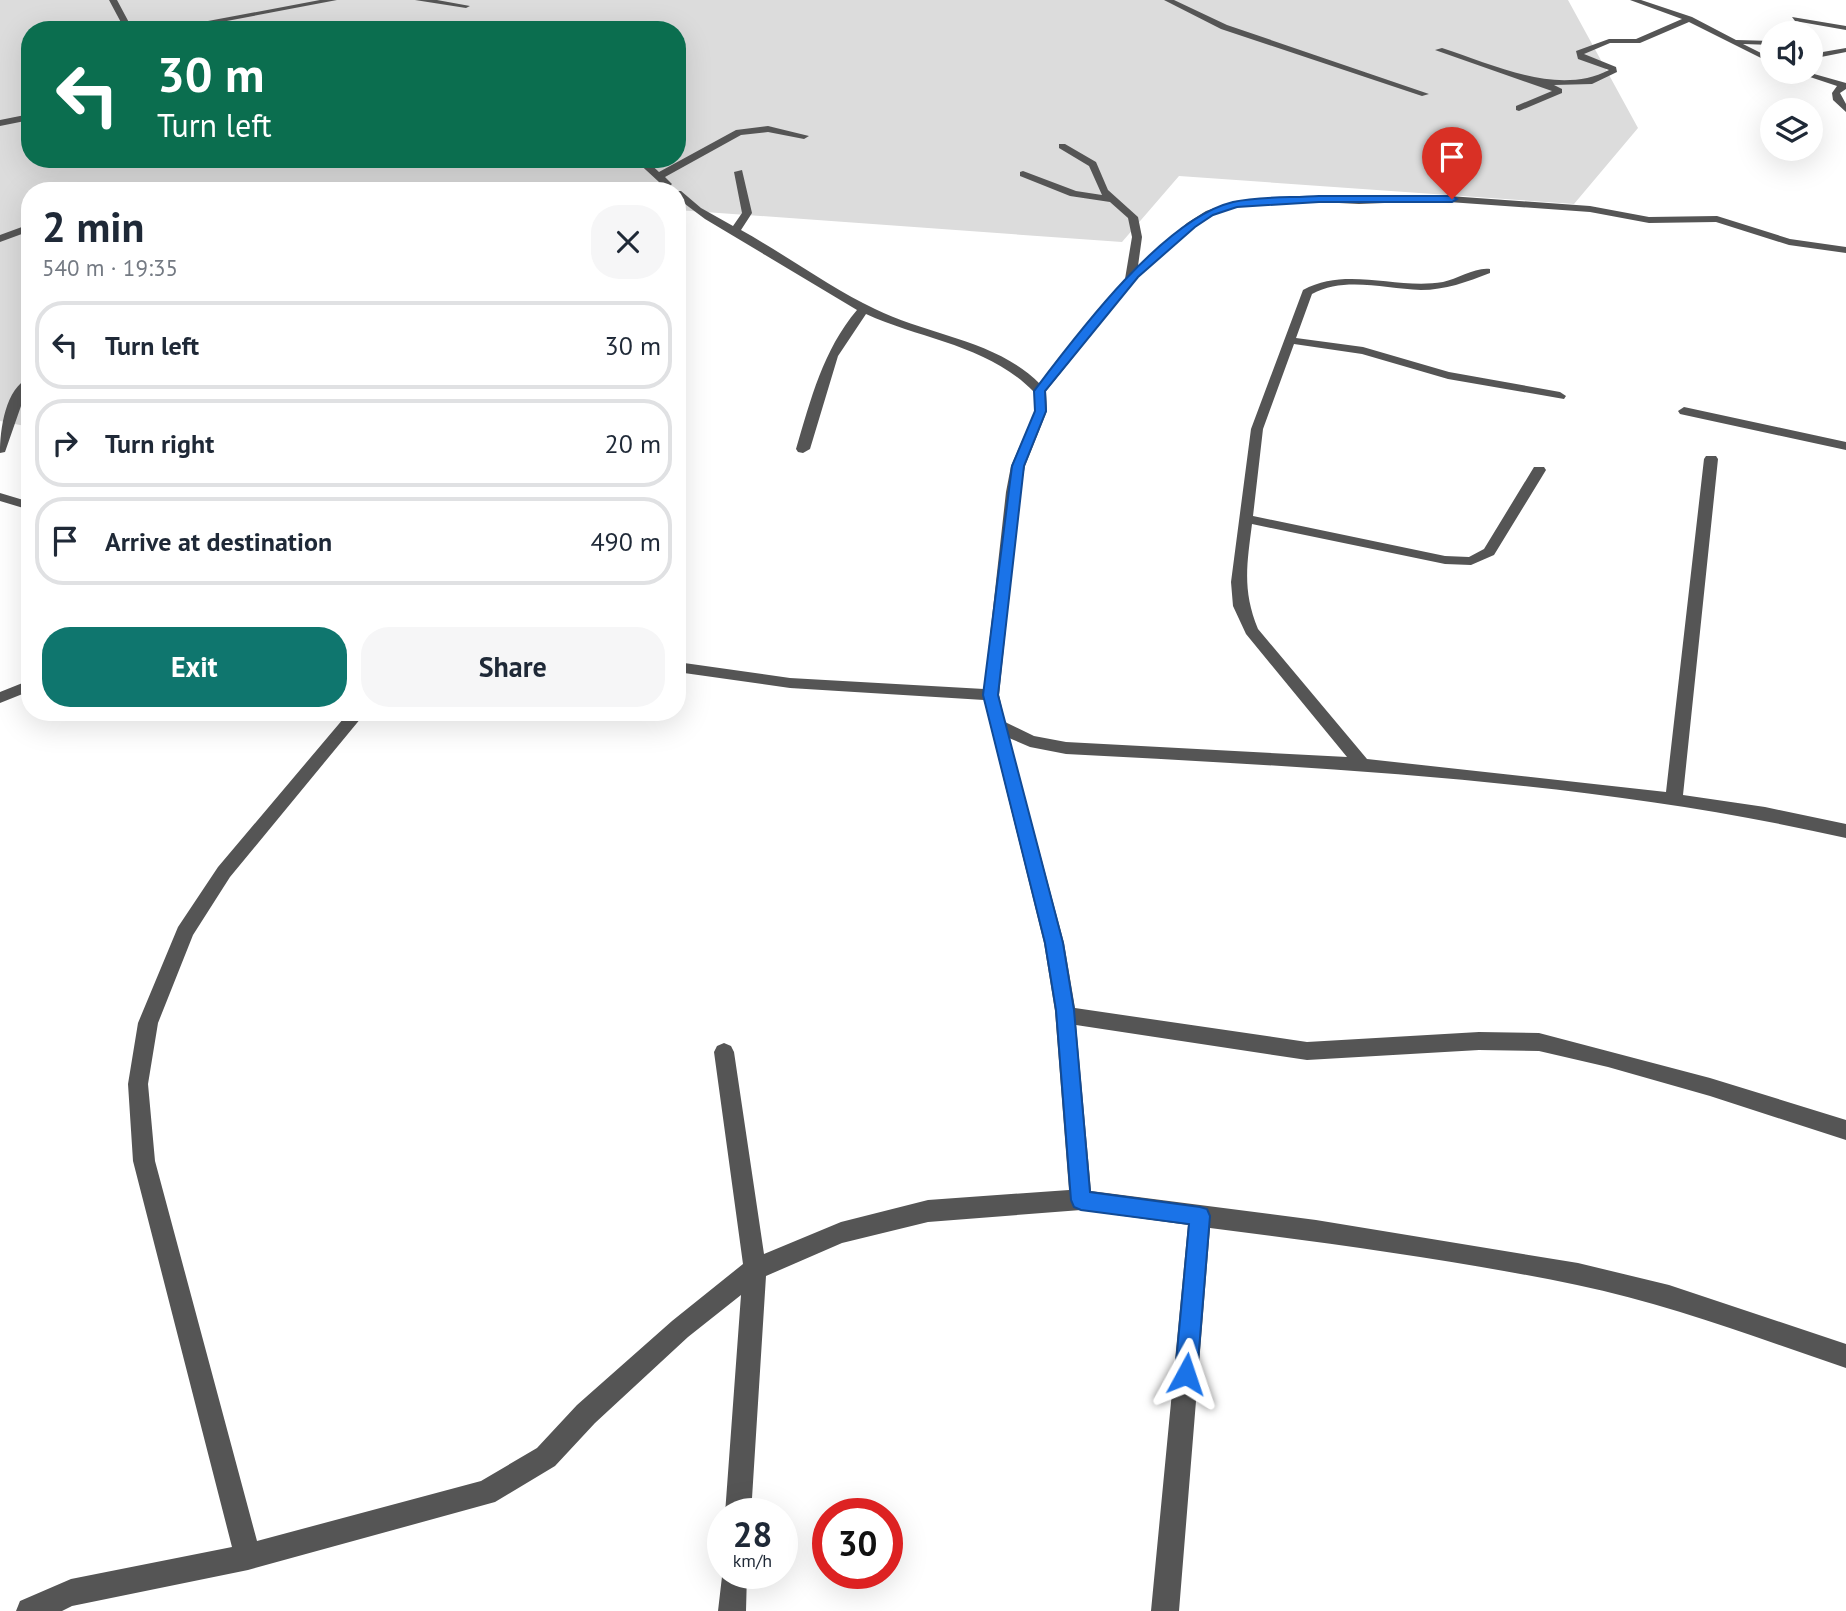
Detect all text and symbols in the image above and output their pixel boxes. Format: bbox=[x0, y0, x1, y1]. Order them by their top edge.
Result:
map controls bbox=[1760, 21, 1823, 161]
button: sound bbox=[1760, 21, 1823, 84]
text: 30 m bbox=[157, 42, 264, 106]
icon: left bbox=[42, 49, 133, 140]
button: layers bbox=[1760, 98, 1823, 161]
text: Turn left bbox=[157, 104, 272, 146]
pin bbox=[1422, 127, 1482, 199]
icon: arrive bbox=[1433, 138, 1471, 176]
text: 2 min bbox=[42, 199, 144, 254]
button: close bbox=[591, 205, 665, 279]
text: 540 m · 19:35 bbox=[42, 253, 178, 282]
icon: left bbox=[46, 326, 84, 364]
text: Turn left bbox=[105, 329, 199, 362]
text: 30 m bbox=[605, 329, 661, 362]
icon: right bbox=[46, 424, 84, 462]
text: Turn right bbox=[105, 427, 214, 460]
text: 20 m bbox=[605, 427, 661, 460]
icon: arrive bbox=[46, 522, 84, 560]
text: Arrive at destination bbox=[105, 525, 332, 558]
text: 490 m bbox=[590, 525, 661, 558]
button: Exit bbox=[42, 627, 347, 707]
button: Share bbox=[361, 627, 665, 707]
position arrow bbox=[1149, 1337, 1223, 1411]
speed limit sign: 30 bbox=[812, 1498, 903, 1589]
text: 28 bbox=[733, 1511, 772, 1557]
text: km/h bbox=[733, 1549, 772, 1572]

